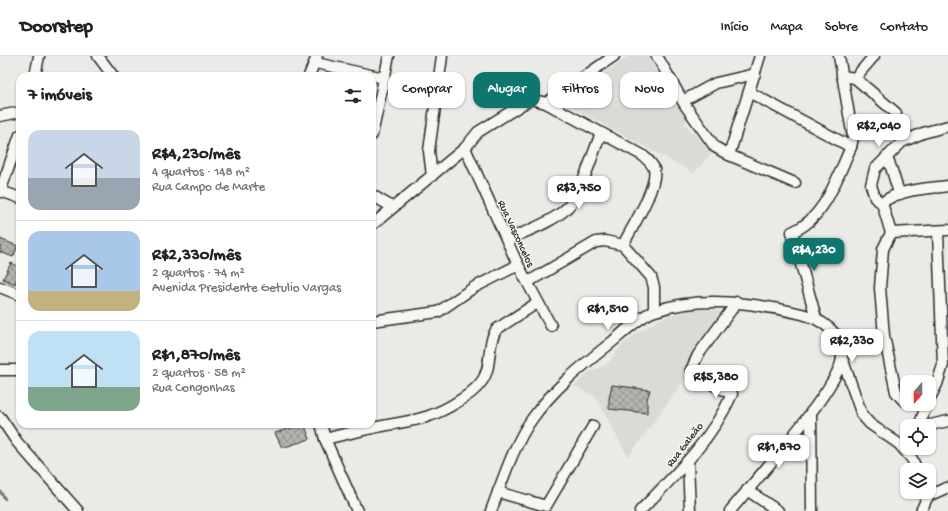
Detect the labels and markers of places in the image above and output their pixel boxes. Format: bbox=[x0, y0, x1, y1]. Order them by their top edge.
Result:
pin: R$2,040 bbox=[842, 114, 916, 148]
pin: R$3,750 bbox=[542, 176, 616, 210]
pin: R$4,230 bbox=[777, 238, 851, 272]
pin: R$1,510 bbox=[571, 297, 645, 331]
pin: R$2,330 bbox=[815, 329, 889, 363]
pin: R$5,380 bbox=[679, 365, 753, 399]
pin: R$1,870 bbox=[742, 435, 816, 469]

